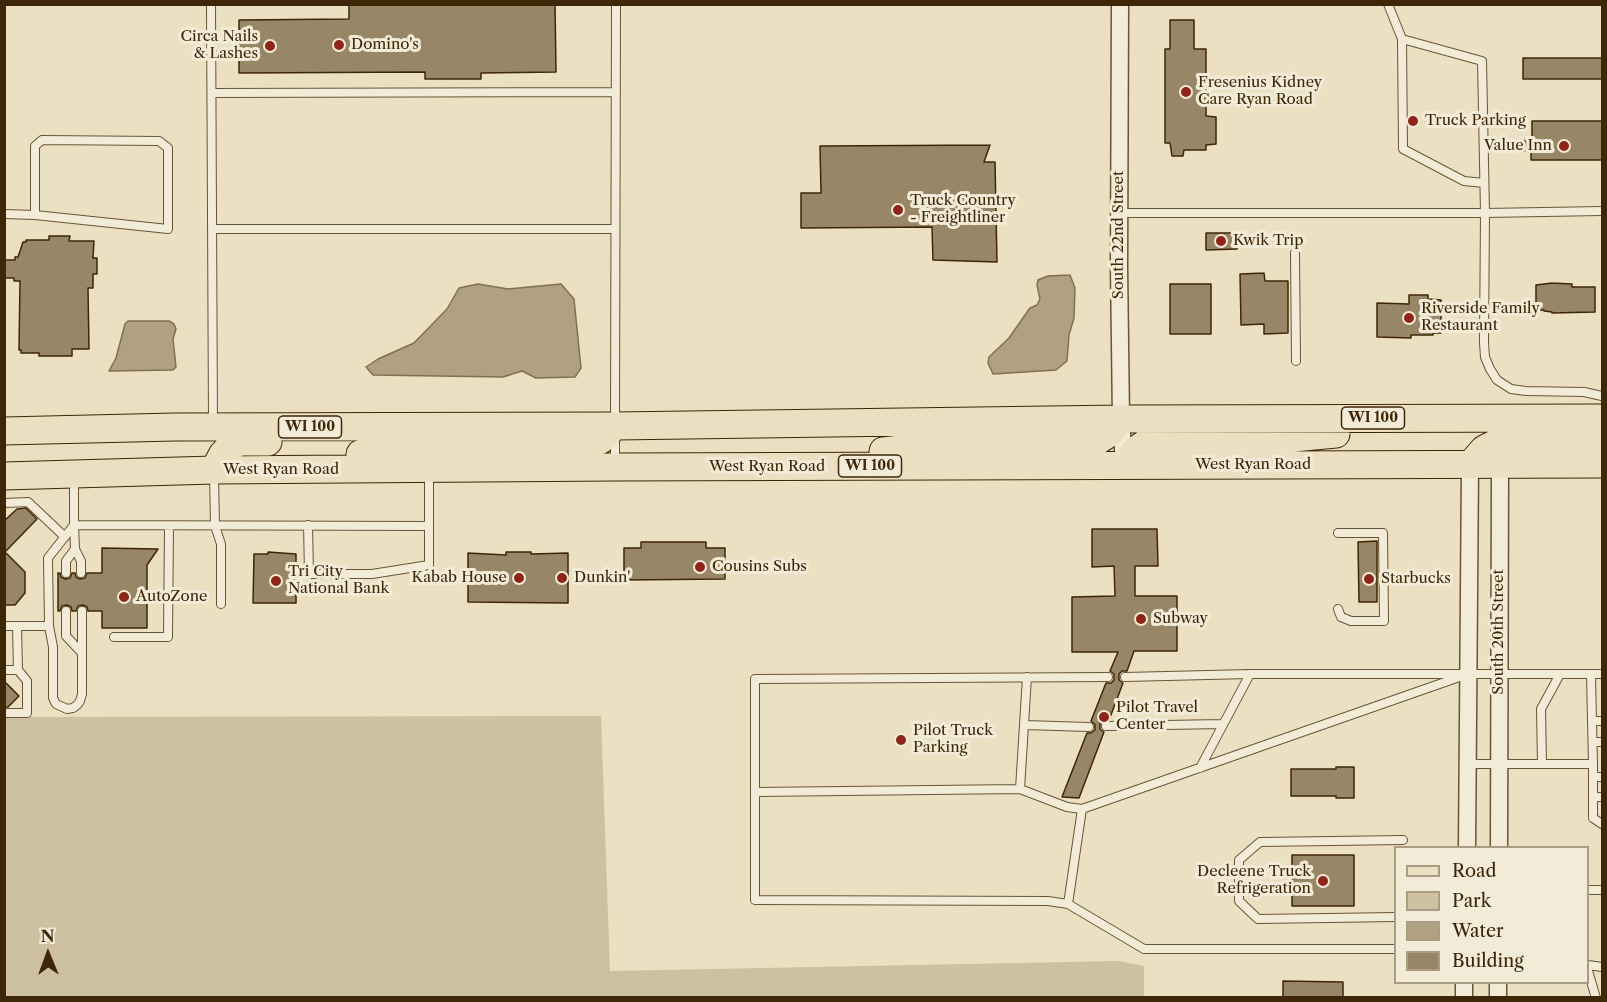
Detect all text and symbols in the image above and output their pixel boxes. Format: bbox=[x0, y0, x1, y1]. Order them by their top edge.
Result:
place label: Circa Nails & Lashes bbox=[180, 28, 258, 63]
place label: Domino's bbox=[351, 36, 419, 54]
marker: Domino's bbox=[332, 38, 346, 52]
marker: Circa Nails & Lashes bbox=[263, 39, 277, 53]
place label: Fresenius Kidney Care Ryan Road bbox=[1198, 74, 1322, 109]
marker: Fresenius Kidney Care Ryan Road bbox=[1179, 85, 1193, 99]
place label: Truck Parking bbox=[1425, 112, 1526, 130]
marker: Truck Parking bbox=[1406, 114, 1420, 128]
place label: Value Inn bbox=[1484, 137, 1552, 155]
marker: Value Inn bbox=[1557, 139, 1571, 153]
street label: South 22nd Street bbox=[1110, 171, 1128, 299]
place label: Truck Country - Freightliner bbox=[910, 192, 1016, 227]
marker: Truck Country - Freightliner bbox=[891, 203, 905, 217]
place label: Kwik Trip bbox=[1233, 232, 1303, 250]
marker: Kwik Trip bbox=[1214, 234, 1228, 248]
place label: Riverside Family Restaurant bbox=[1421, 300, 1540, 335]
marker: Riverside Family Restaurant bbox=[1402, 311, 1416, 325]
road number: WI 100 bbox=[1342, 407, 1404, 429]
road number: WI 100 bbox=[278, 416, 342, 438]
road number: WI 100 bbox=[838, 455, 902, 477]
street label: West Ryan Road bbox=[1195, 456, 1311, 474]
street label: West Ryan Road bbox=[709, 458, 825, 476]
street label: West Ryan Road bbox=[223, 461, 339, 479]
place label: Cousins Subs bbox=[712, 558, 807, 576]
marker: Cousins Subs bbox=[693, 560, 707, 574]
place label: Tri City National Bank bbox=[288, 563, 389, 598]
place label: Kabab House bbox=[412, 569, 507, 587]
place label: Dunkin' bbox=[574, 569, 630, 587]
street label: South 20th Street bbox=[1490, 569, 1508, 695]
place label: Starbucks bbox=[1381, 570, 1451, 588]
marker: Kabab House bbox=[512, 571, 526, 585]
marker: Dunkin' bbox=[555, 571, 569, 585]
marker: Starbucks bbox=[1362, 572, 1376, 586]
marker: Tri City National Bank bbox=[269, 574, 283, 588]
place label: AutoZone bbox=[136, 588, 207, 606]
marker: AutoZone bbox=[117, 590, 131, 604]
place label: Subway bbox=[1153, 610, 1208, 628]
marker: Subway bbox=[1134, 612, 1148, 626]
place label: Pilot Travel Center bbox=[1116, 699, 1198, 734]
marker: Pilot Travel Center bbox=[1097, 710, 1111, 724]
place label: Pilot Truck Parking bbox=[913, 722, 993, 757]
marker: Pilot Truck Parking bbox=[894, 733, 908, 747]
legend bbox=[1394, 846, 1589, 984]
text: Road bbox=[1452, 860, 1497, 882]
place label: Decleene Truck Refrigeration bbox=[1197, 863, 1311, 898]
marker: Decleene Truck Refrigeration bbox=[1316, 874, 1330, 888]
text: Park bbox=[1452, 890, 1491, 912]
text: Water bbox=[1452, 920, 1504, 942]
north arrow bbox=[18, 924, 78, 984]
text: N bbox=[41, 926, 55, 946]
text: Building bbox=[1452, 950, 1524, 972]

